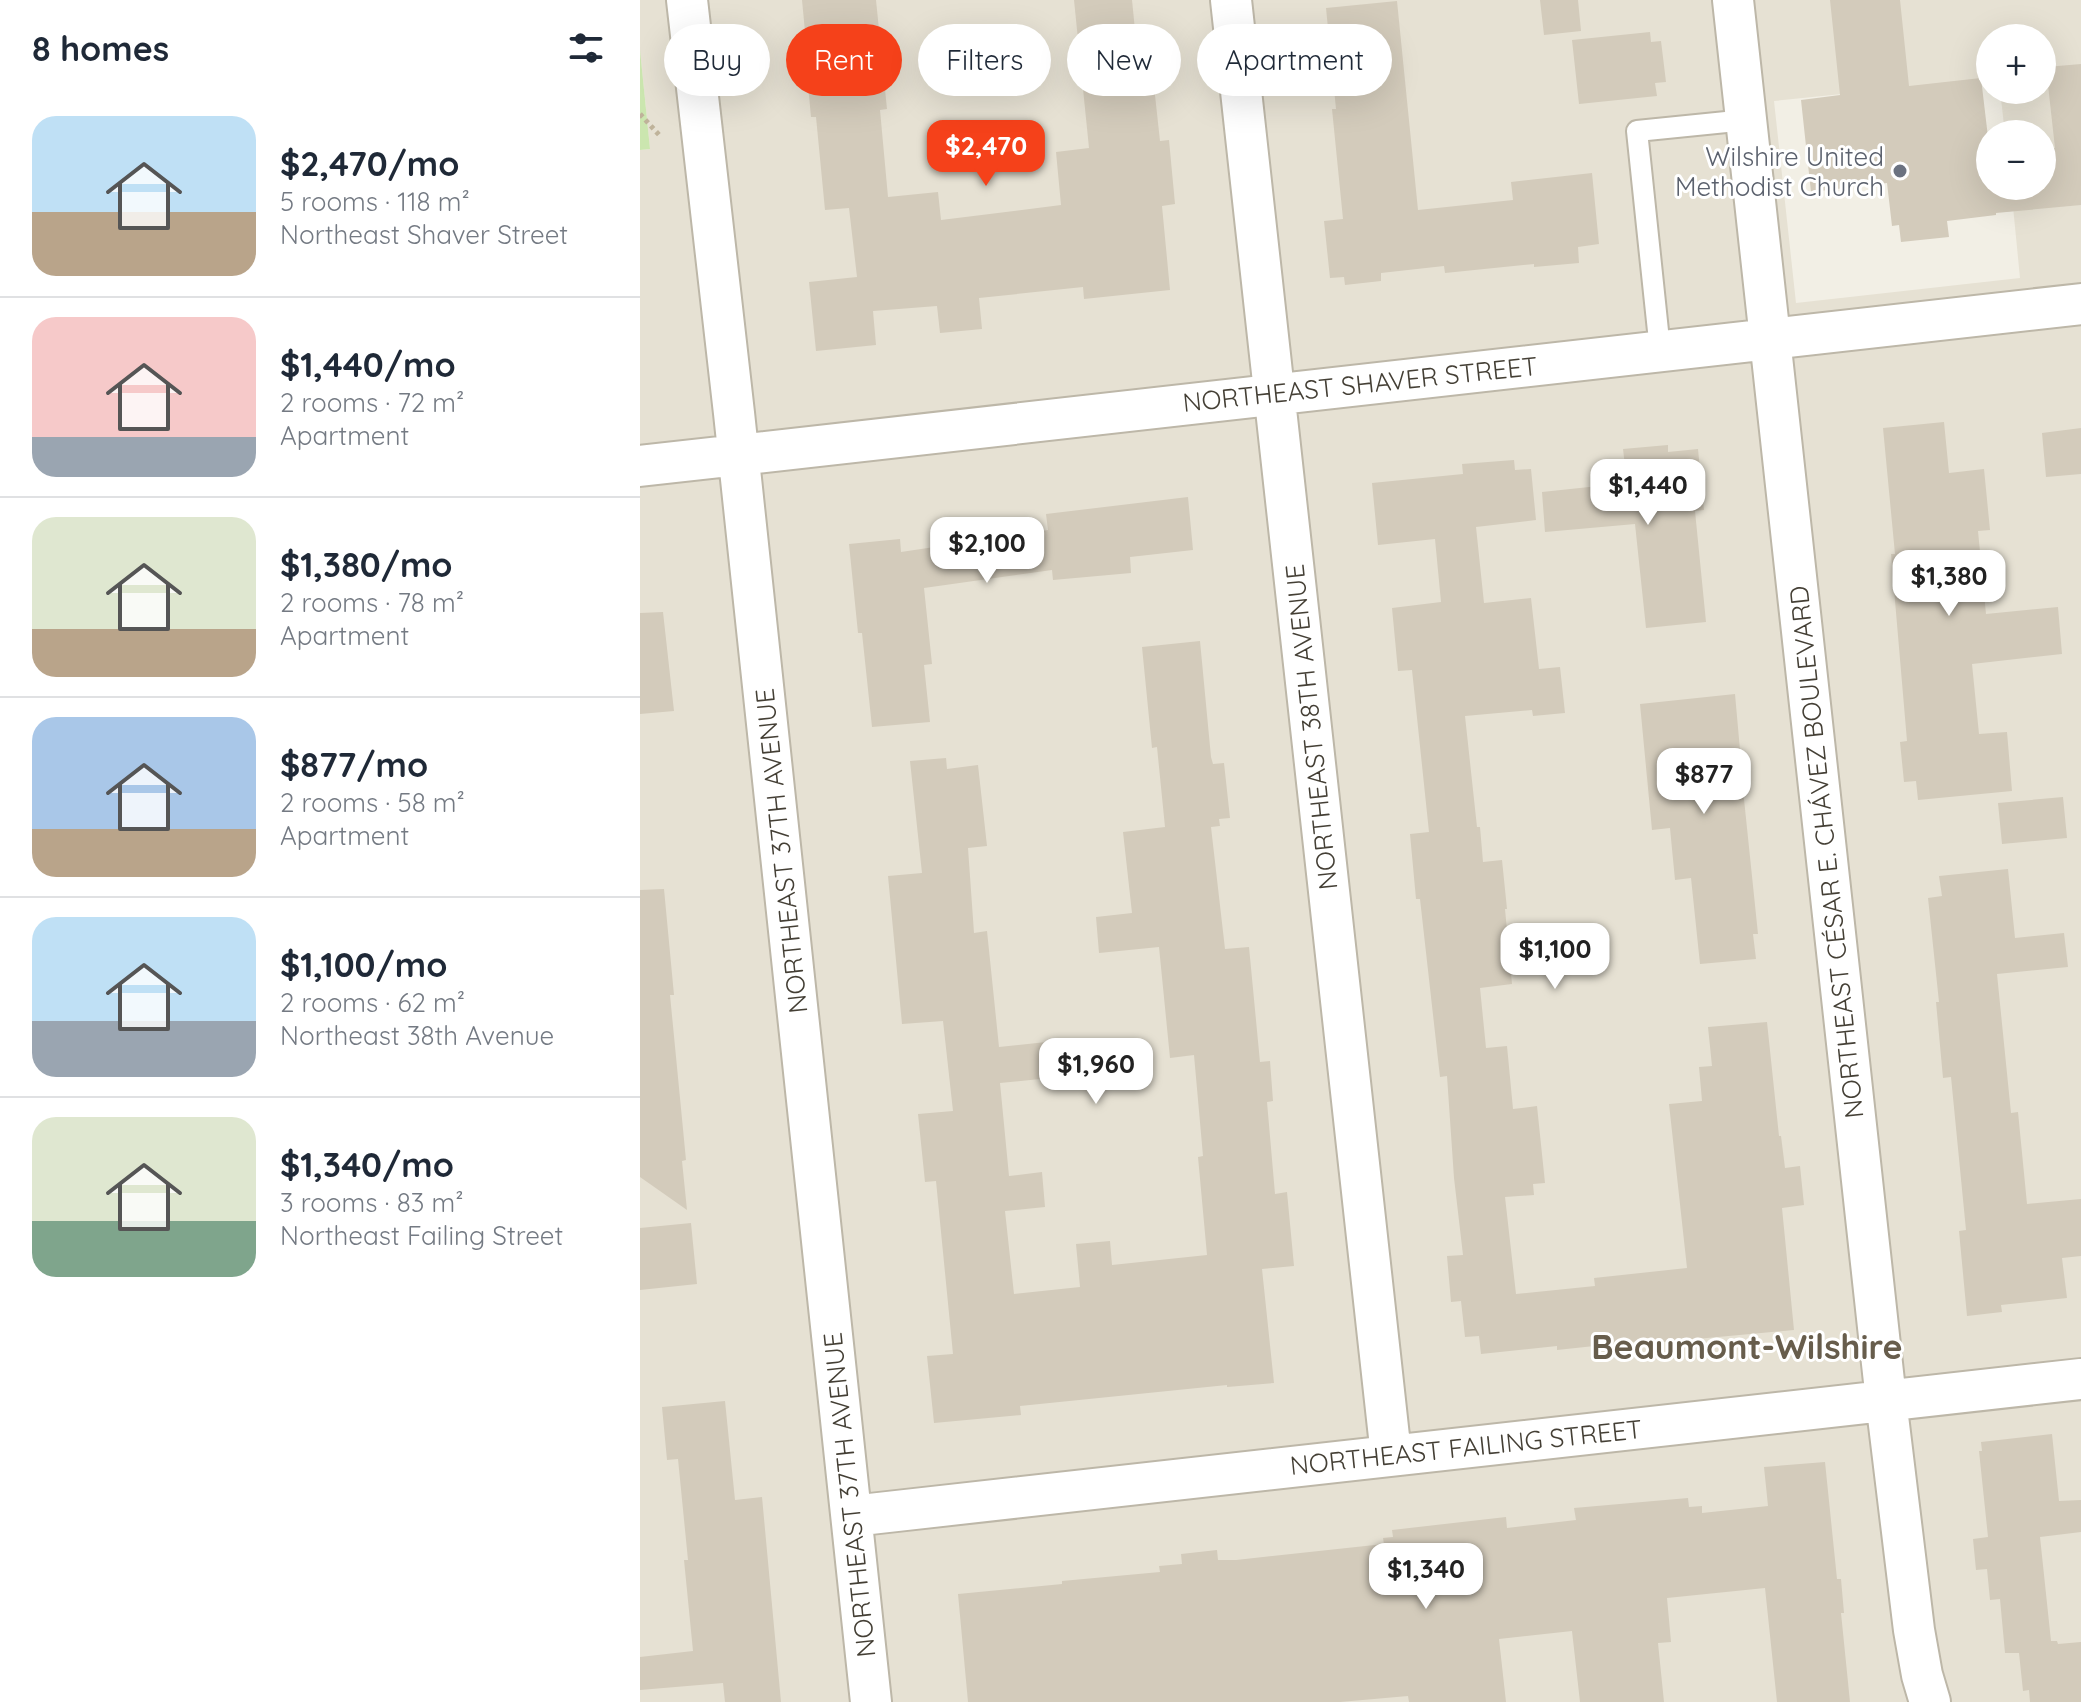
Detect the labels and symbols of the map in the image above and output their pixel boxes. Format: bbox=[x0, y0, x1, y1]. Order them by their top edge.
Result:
pin: $2,470 bbox=[921, 120, 1051, 188]
place label: Wilshire United Methodist Church bbox=[1675, 140, 1884, 203]
marker: Wilshire United Methodist Church bbox=[1891, 162, 1909, 180]
street label: NORTHEAST SHAVER STREET bbox=[1181, 349, 1539, 419]
pin: $1,440 bbox=[1583, 459, 1713, 527]
pin: $2,100 bbox=[922, 517, 1052, 585]
pin: $1,380 bbox=[1884, 550, 2014, 618]
street label: NORTHEAST 38TH AVENUE bbox=[1277, 563, 1345, 891]
street label: NORTHEAST CÉSAR E. CHÁVEZ BOULEVARD bbox=[1782, 584, 1870, 1120]
street label: NORTHEAST 37TH AVENUE bbox=[748, 687, 814, 1015]
pin: $877 bbox=[1657, 748, 1751, 816]
pin: $1,100 bbox=[1490, 923, 1620, 991]
pin: $1,960 bbox=[1031, 1038, 1161, 1106]
district label: Beaumont-Wilshire bbox=[1591, 1325, 1903, 1368]
street label: NORTHEAST 37TH AVENUE bbox=[816, 1331, 882, 1659]
street label: NORTHEAST FAILING STREET bbox=[1288, 1412, 1644, 1482]
pin: $1,340 bbox=[1361, 1543, 1491, 1611]

